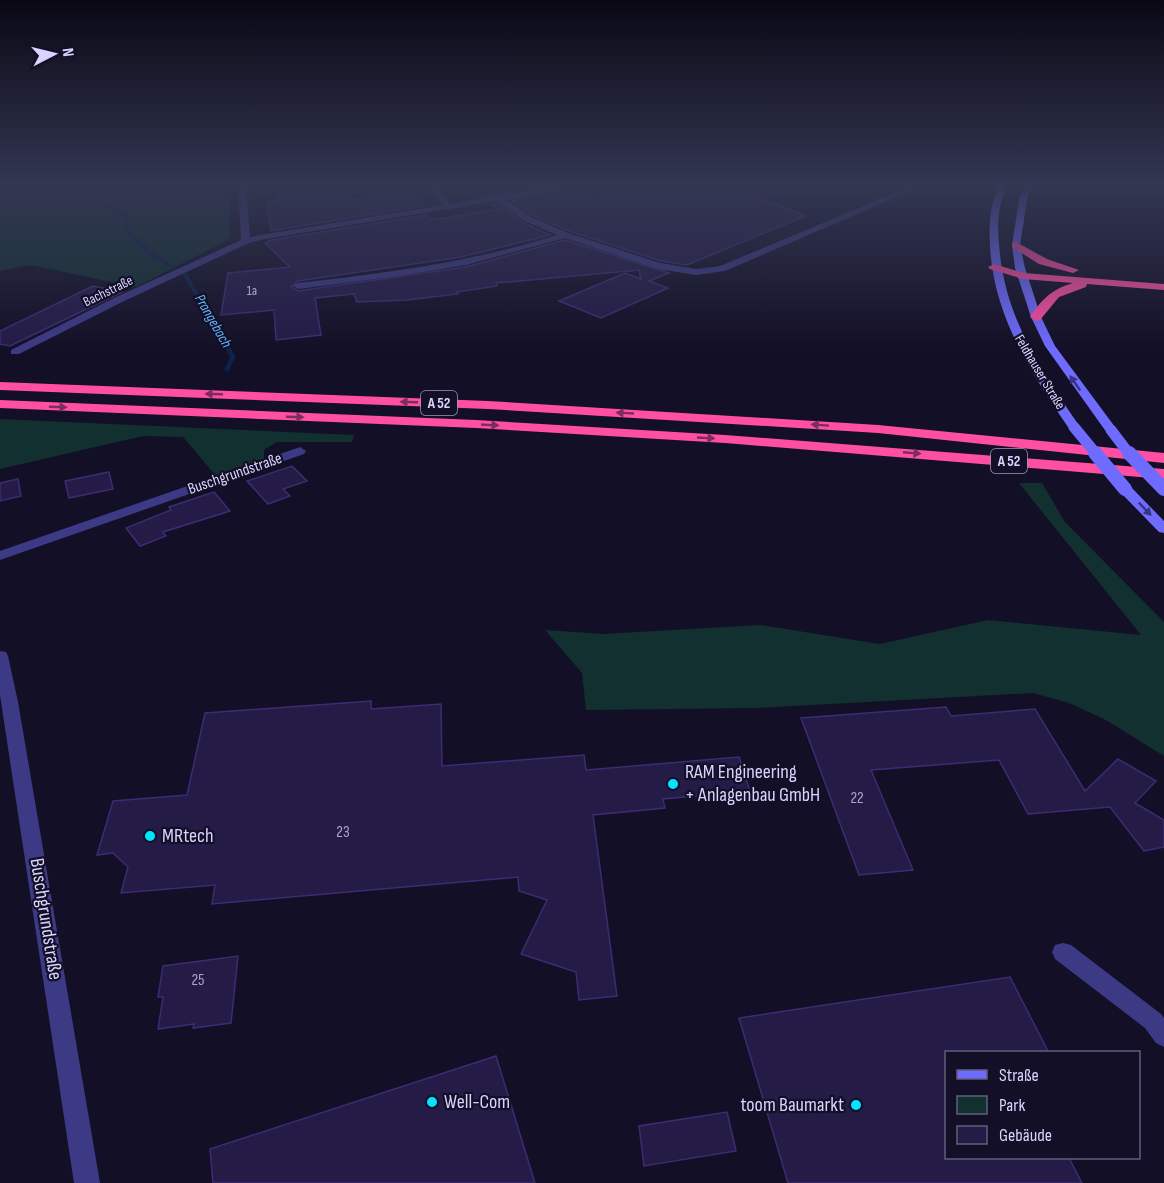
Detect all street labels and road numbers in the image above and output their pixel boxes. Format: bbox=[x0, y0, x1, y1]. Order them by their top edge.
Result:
street label: Bachstraße bbox=[80, 272, 136, 310]
street label: Feldhauser Straße bbox=[1011, 332, 1069, 412]
road number: A 52 bbox=[421, 391, 457, 415]
street label: Buschgrundstraße bbox=[185, 449, 285, 499]
road number: A 52 bbox=[991, 449, 1027, 473]
street label: Buschgrundstraße bbox=[25, 856, 67, 982]

